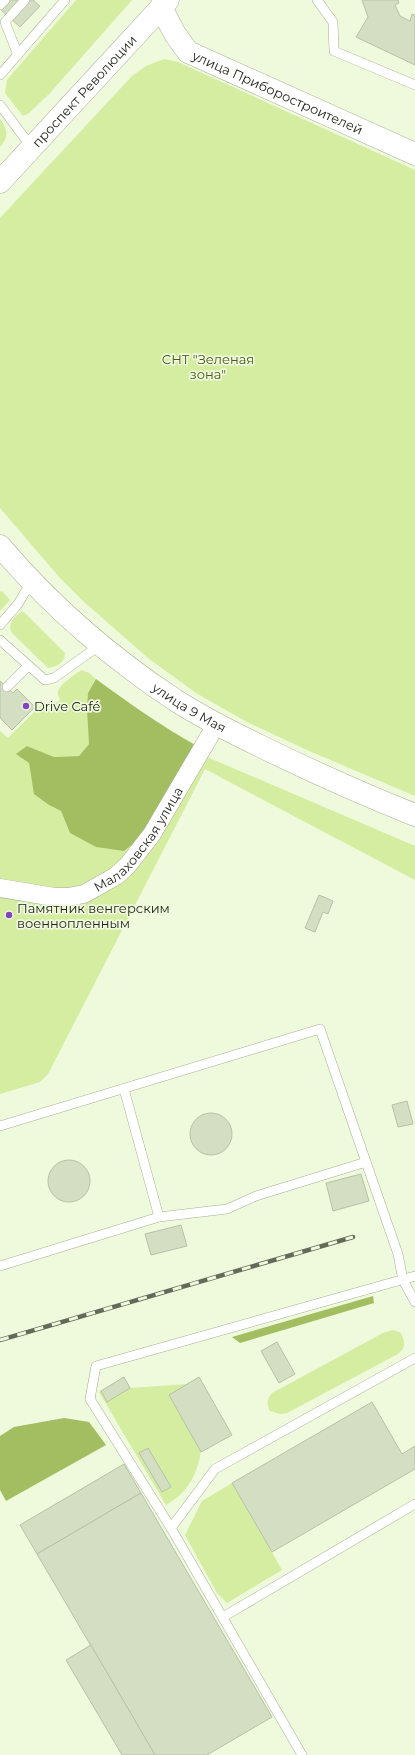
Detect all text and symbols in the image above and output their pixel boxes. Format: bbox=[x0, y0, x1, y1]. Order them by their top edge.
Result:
street label: проспект Революции bbox=[29, 32, 140, 150]
street label: улица Приборостроителей bbox=[189, 47, 365, 138]
park label: СНТ "Зеленая зона" bbox=[162, 351, 254, 382]
street label: улица 9 Мая bbox=[148, 678, 229, 736]
place label: Drive Café bbox=[34, 698, 101, 714]
marker: Drive Café bbox=[21, 701, 31, 711]
street label: Малаховская улица bbox=[91, 784, 186, 895]
place label: Памятник венгерским военнопленным bbox=[17, 900, 170, 931]
marker: Памятник венгерским военнопленным bbox=[4, 910, 14, 920]

